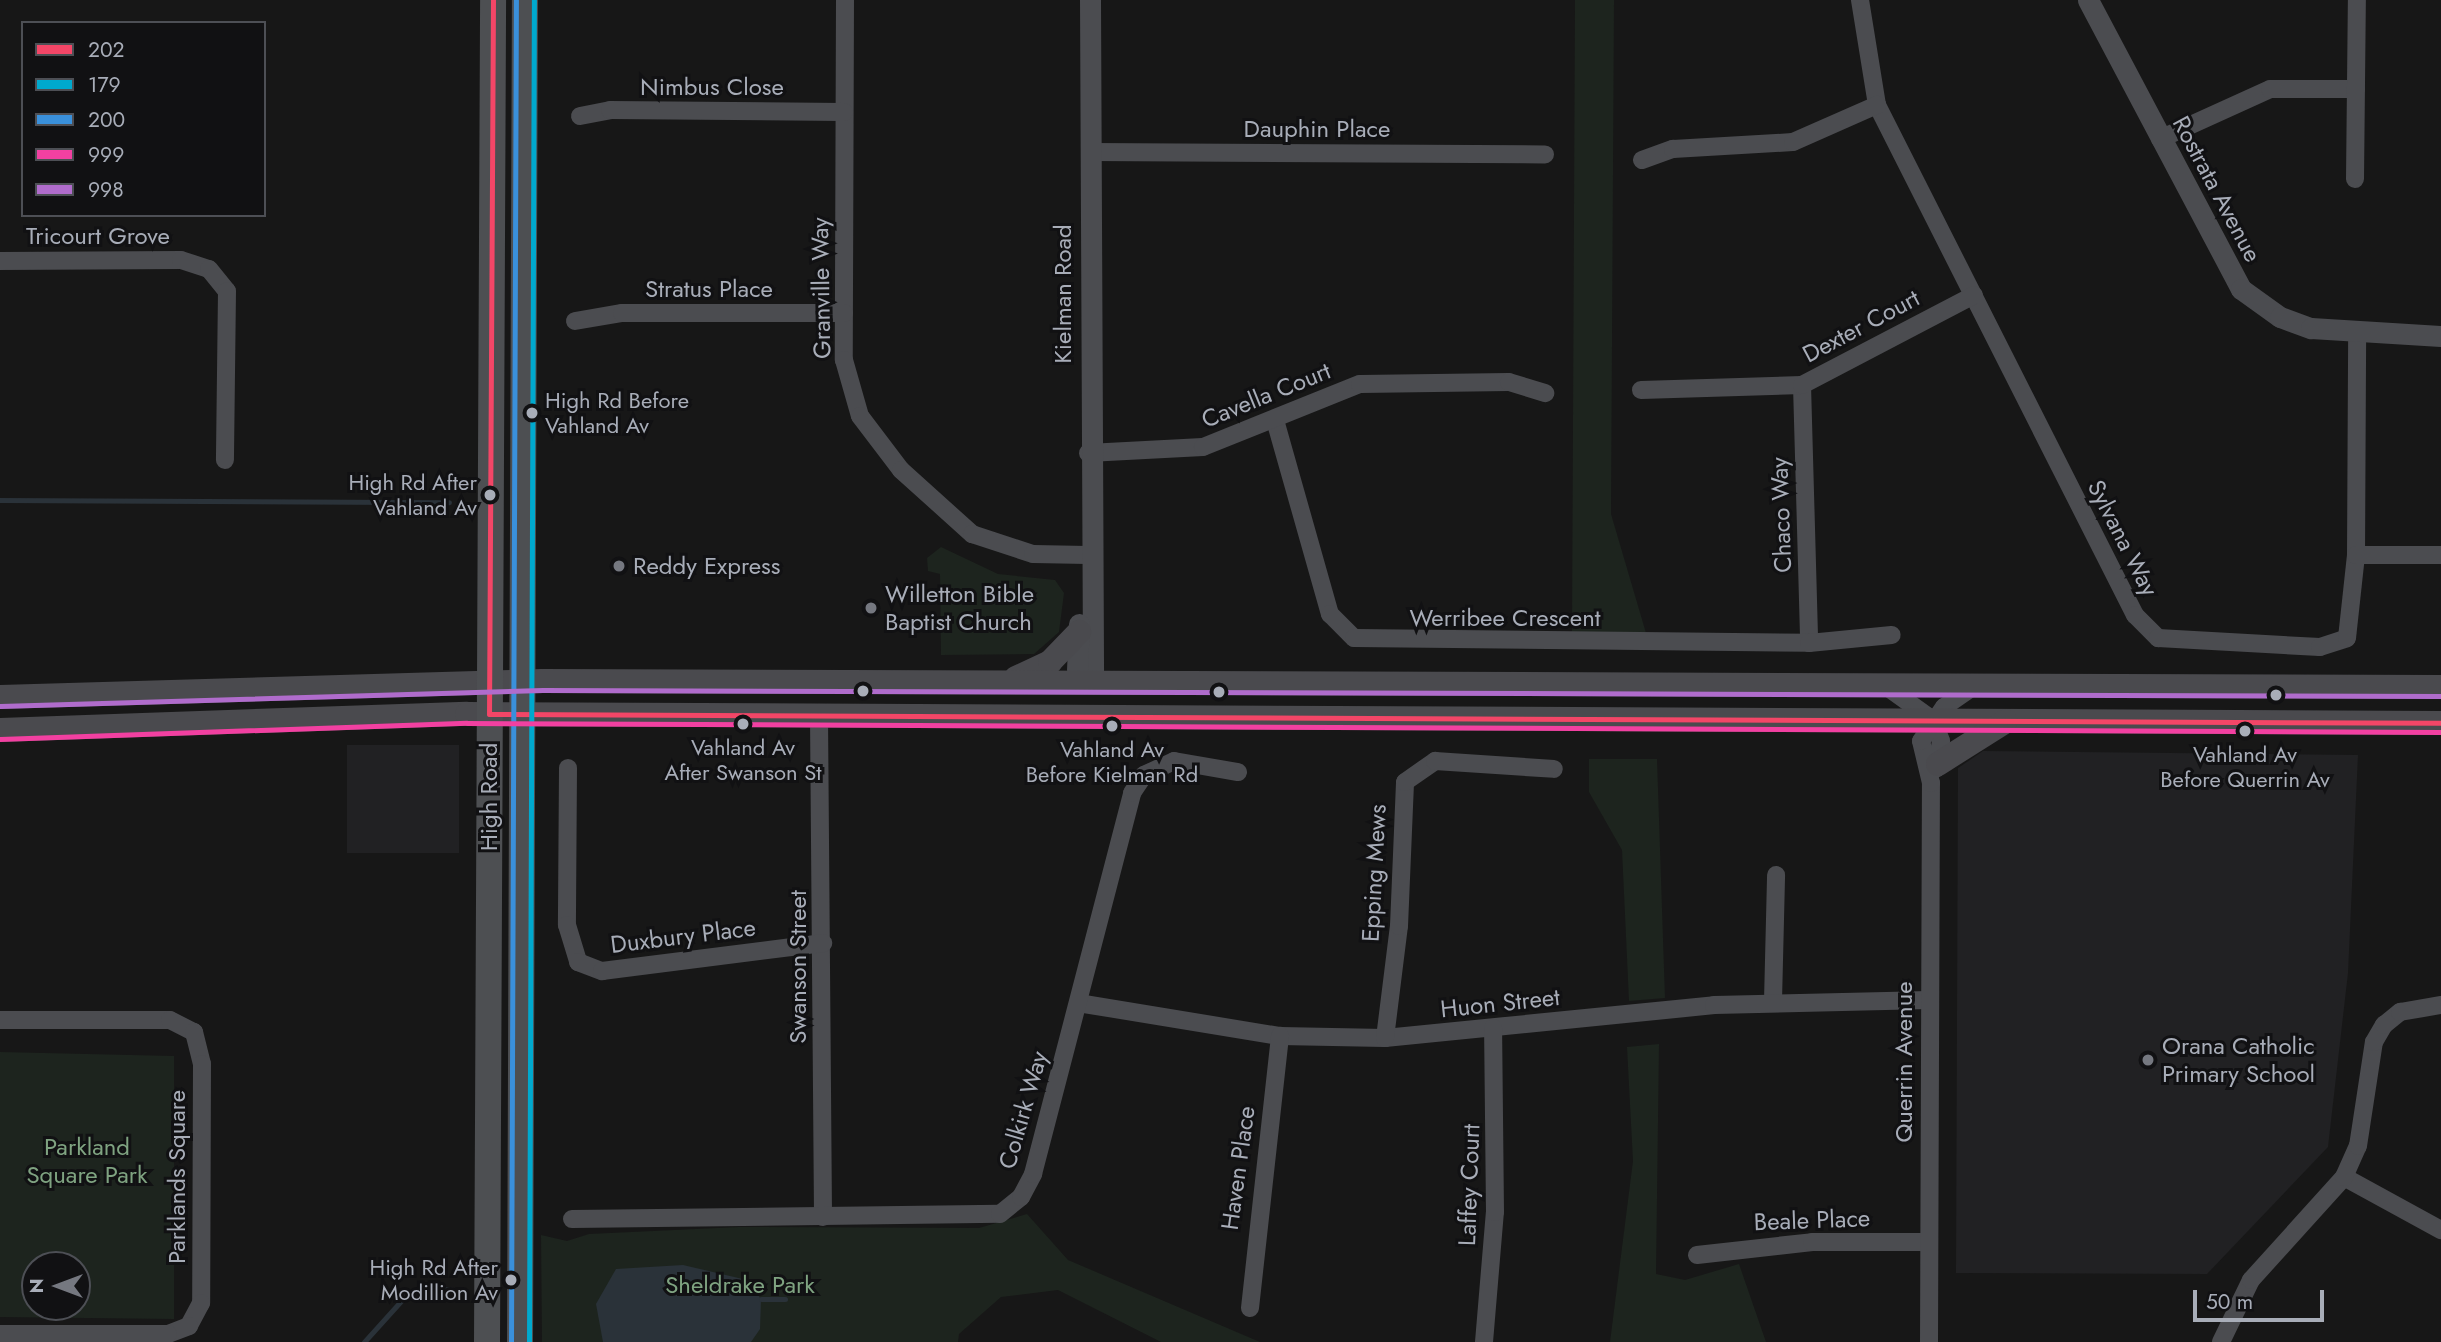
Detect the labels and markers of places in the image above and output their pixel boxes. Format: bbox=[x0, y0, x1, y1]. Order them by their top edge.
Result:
place label: High Rd Before Vahland Av bbox=[545, 387, 689, 438]
marker: High Rd Before Vahland Av bbox=[525, 406, 539, 420]
place label: High Rd After Vahland Av bbox=[348, 469, 477, 520]
marker: High Rd After Vahland Av bbox=[483, 488, 497, 502]
place label: Reddy Express bbox=[633, 552, 780, 580]
marker: Reddy Express bbox=[611, 558, 627, 574]
place label: Willetton Bible Baptist Church bbox=[885, 580, 1034, 636]
marker: Willetton Bible Baptist Church bbox=[863, 600, 879, 616]
unlabelled marker bbox=[856, 684, 870, 698]
unlabelled marker bbox=[1212, 685, 1226, 699]
unlabelled marker bbox=[2269, 688, 2283, 702]
marker: Vahland Av After Swanson St bbox=[736, 717, 750, 731]
marker: Vahland Av Before Kielman Rd bbox=[1105, 719, 1119, 733]
marker: Vahland Av Before Querrin Av bbox=[2238, 724, 2252, 738]
place label: Vahland Av After Swanson St bbox=[664, 734, 822, 786]
place label: Vahland Av Before Kielman Rd bbox=[1026, 736, 1198, 788]
place label: Vahland Av Before Querrin Av bbox=[2160, 741, 2330, 792]
place label: Orana Catholic Primary School bbox=[2162, 1032, 2315, 1088]
marker: Orana Catholic Primary School bbox=[2140, 1052, 2156, 1068]
place label: High Rd After Modillion Av bbox=[369, 1254, 498, 1306]
marker: High Rd After Modillion Av bbox=[504, 1273, 518, 1287]

